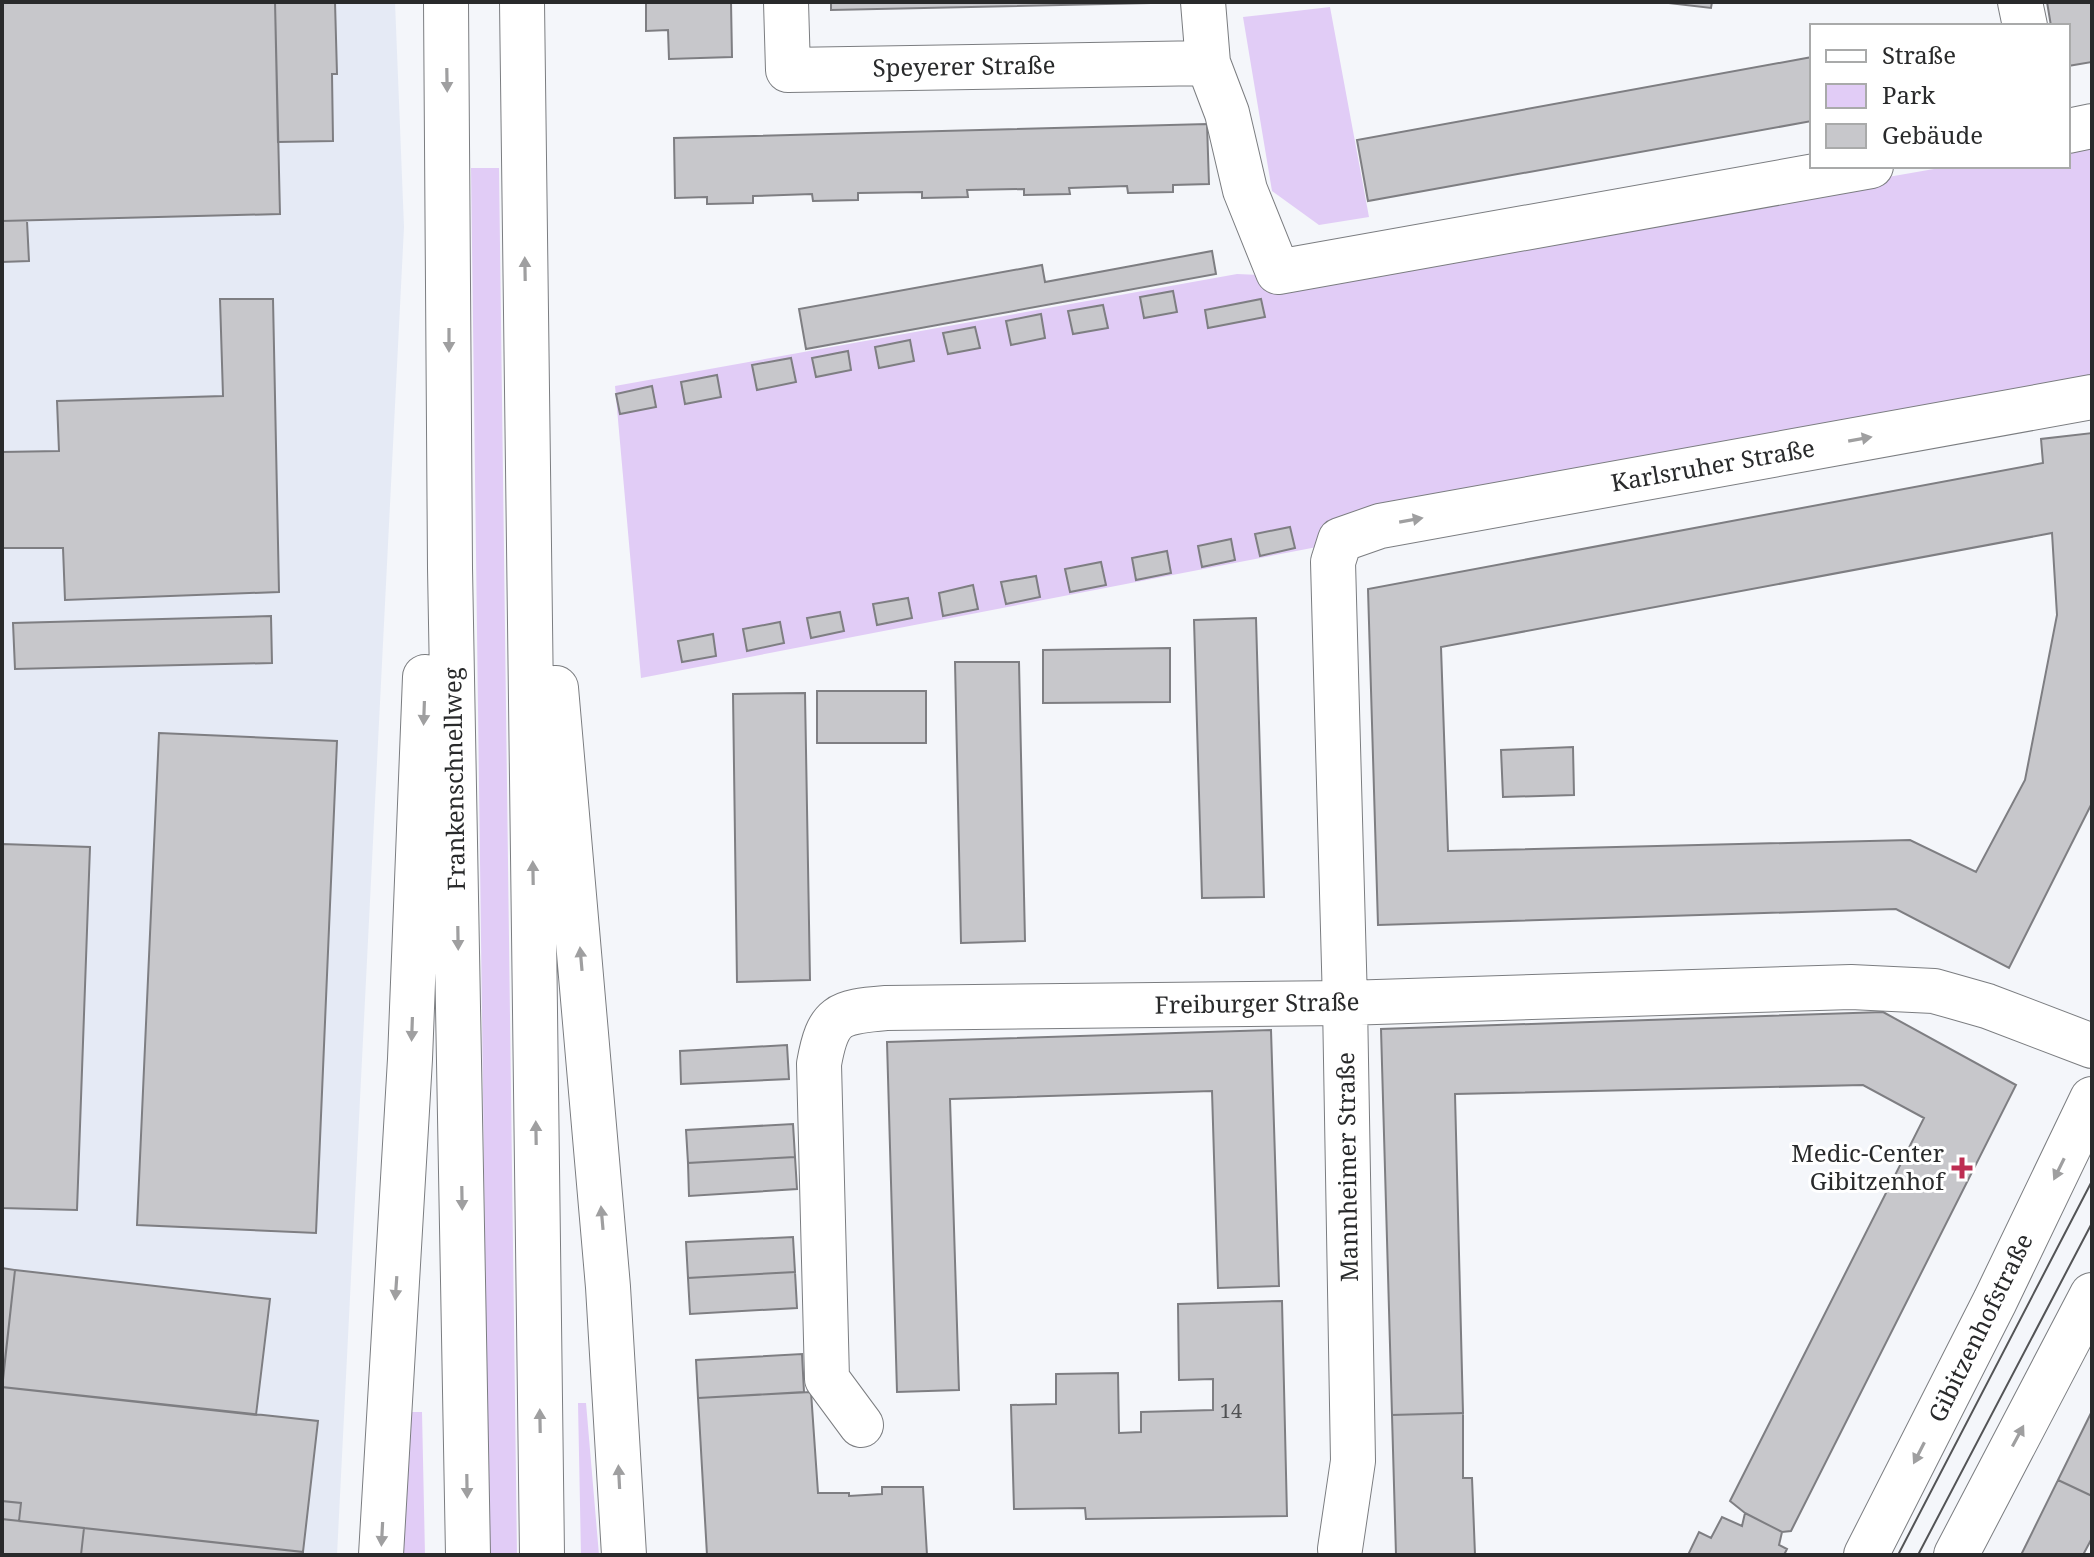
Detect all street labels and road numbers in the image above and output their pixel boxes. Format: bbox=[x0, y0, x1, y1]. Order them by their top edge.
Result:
street label: Speyerer Straße bbox=[872, 47, 1056, 84]
street label: Karlsruher Straße bbox=[1608, 430, 1817, 499]
street label: Frankenschnellweg bbox=[435, 667, 472, 891]
street label: Freiburger Straße bbox=[1154, 984, 1360, 1021]
street label: Mannheimer Straße bbox=[1328, 1052, 1365, 1282]
street label: Gibitzenhofstraße bbox=[1920, 1227, 2040, 1427]

